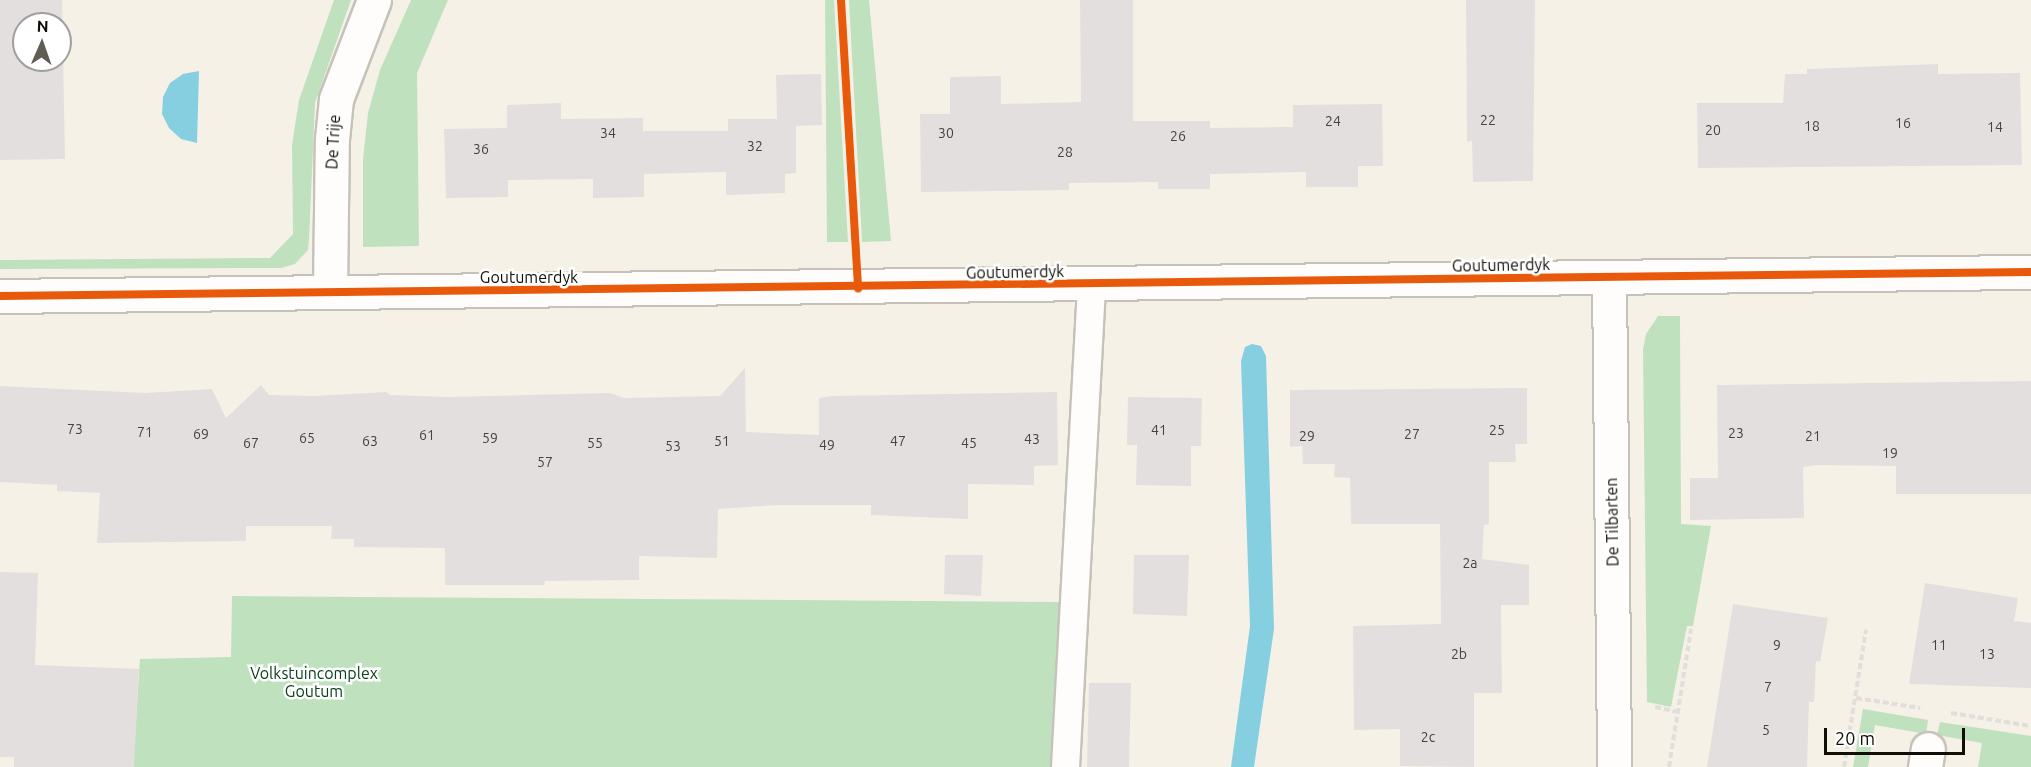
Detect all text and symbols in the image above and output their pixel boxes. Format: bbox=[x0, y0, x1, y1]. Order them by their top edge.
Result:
north arrow bbox=[12, 12, 72, 72]
text: N bbox=[36, 17, 49, 35]
house number: 22 bbox=[1480, 112, 1496, 128]
house number: 24 bbox=[1325, 113, 1341, 129]
street label: De Trije bbox=[322, 114, 344, 170]
house number: 16 bbox=[1895, 115, 1911, 131]
house number: 18 bbox=[1804, 118, 1820, 134]
house number: 14 bbox=[1987, 119, 2003, 135]
house number: 20 bbox=[1705, 122, 1721, 138]
house number: 34 bbox=[600, 125, 616, 141]
house number: 30 bbox=[938, 125, 954, 141]
house number: 26 bbox=[1170, 128, 1186, 144]
house number: 32 bbox=[747, 138, 763, 154]
house number: 36 bbox=[473, 141, 489, 157]
house number: 28 bbox=[1057, 144, 1073, 160]
street label: Goutumerdyk bbox=[1452, 255, 1550, 275]
street label: Goutumerdyk bbox=[966, 262, 1064, 282]
street label: Goutumerdyk bbox=[480, 267, 578, 287]
house number: 73 bbox=[67, 421, 83, 437]
house number: 41 bbox=[1151, 422, 1167, 438]
house number: 25 bbox=[1489, 422, 1505, 438]
house number: 71 bbox=[137, 424, 153, 440]
house number: 23 bbox=[1728, 425, 1744, 441]
house number: 69 bbox=[193, 426, 209, 442]
house number: 27 bbox=[1404, 426, 1420, 442]
house number: 61 bbox=[419, 427, 435, 443]
house number: 29 bbox=[1299, 428, 1315, 444]
house number: 21 bbox=[1805, 428, 1821, 444]
house number: 65 bbox=[299, 430, 315, 446]
house number: 59 bbox=[482, 430, 498, 446]
house number: 43 bbox=[1024, 431, 1040, 447]
house number: 63 bbox=[362, 433, 378, 449]
house number: 51 bbox=[714, 433, 730, 449]
house number: 47 bbox=[890, 433, 906, 449]
house number: 67 bbox=[243, 435, 259, 451]
house number: 55 bbox=[587, 435, 603, 451]
house number: 45 bbox=[961, 435, 977, 451]
house number: 49 bbox=[819, 437, 835, 453]
house number: 53 bbox=[665, 438, 681, 454]
house number: 19 bbox=[1882, 445, 1898, 461]
house number: 57 bbox=[537, 454, 553, 470]
street label: De Tilbarten bbox=[1602, 477, 1622, 567]
house number: 2a bbox=[1462, 555, 1478, 571]
house number: 9 bbox=[1773, 637, 1781, 653]
house number: 11 bbox=[1931, 637, 1947, 653]
house number: 2b bbox=[1451, 646, 1467, 662]
house number: 13 bbox=[1979, 646, 1995, 662]
park label: Volkstuincomplex Goutum bbox=[250, 663, 378, 701]
house number: 7 bbox=[1764, 679, 1772, 695]
scale bar bbox=[1827, 716, 1968, 754]
house number: 5 bbox=[1762, 722, 1770, 738]
text: 20 m bbox=[1835, 728, 1875, 748]
house number: 2c bbox=[1421, 729, 1435, 745]

